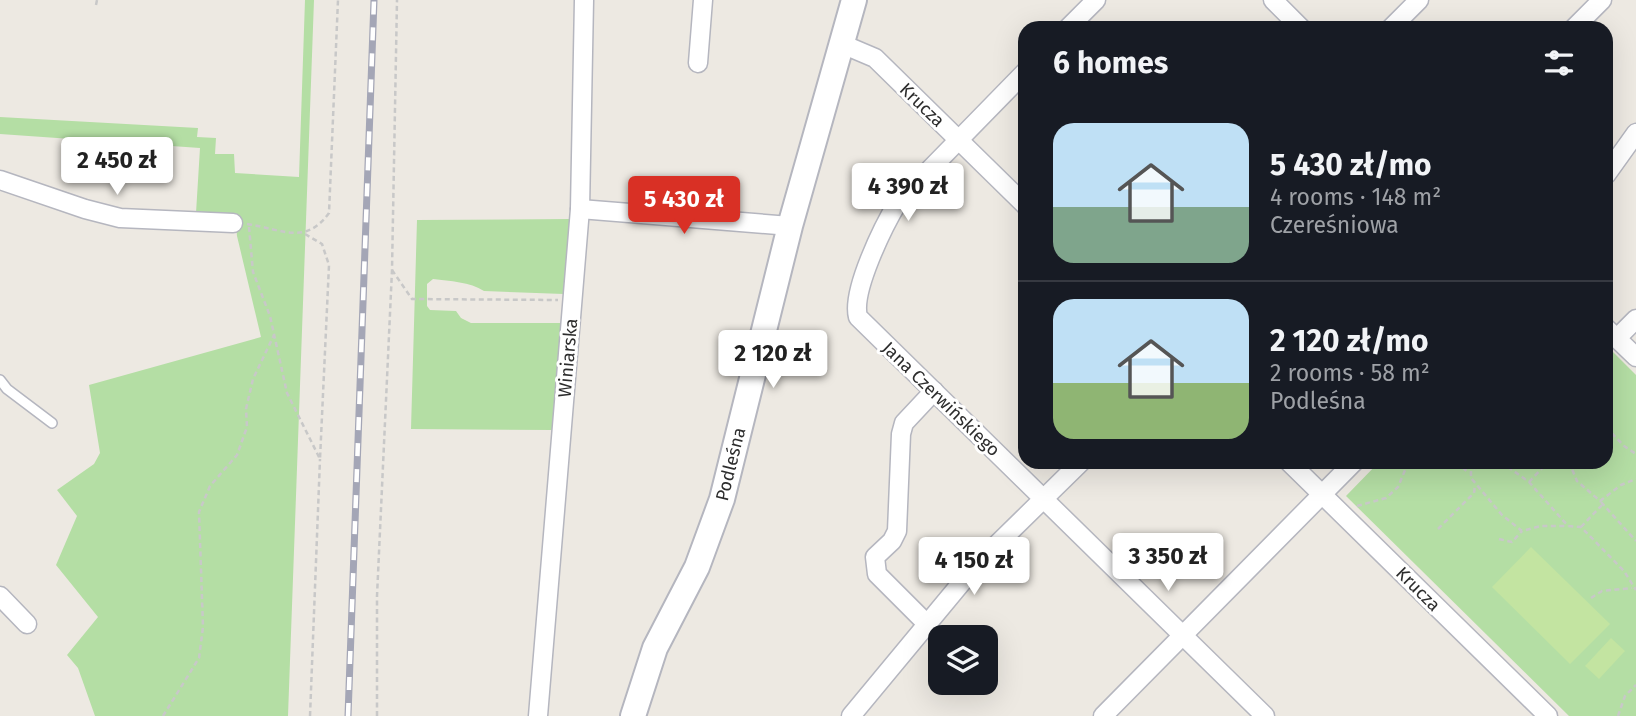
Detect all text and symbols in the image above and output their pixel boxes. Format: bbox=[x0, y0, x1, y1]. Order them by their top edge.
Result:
icon: filters bbox=[1540, 44, 1578, 82]
text: 6 homes bbox=[1053, 45, 1168, 81]
street label: Krucza bbox=[895, 78, 949, 132]
pin: 2 450 zł bbox=[45, 138, 189, 197]
text: 2 450 zł bbox=[77, 146, 157, 174]
text: 5 430 zł/mo bbox=[1270, 147, 1432, 183]
icon: home bbox=[1109, 151, 1193, 235]
pin: 4 390 zł bbox=[836, 164, 980, 223]
text: 4 390 zł bbox=[868, 172, 948, 200]
pin: 5 430 zł bbox=[612, 176, 756, 236]
text: 4 rooms · 148 m² bbox=[1270, 183, 1441, 211]
text: 5 430 zł bbox=[644, 185, 724, 213]
text: Czereśniowa bbox=[1270, 211, 1399, 239]
street label: Winiarska bbox=[554, 318, 582, 398]
text: 2 120 zł/mo bbox=[1270, 323, 1428, 359]
icon: home bbox=[1109, 327, 1193, 411]
pin: 2 120 zł bbox=[701, 330, 845, 390]
street label: Jana Czerwińskiego bbox=[877, 337, 1005, 461]
text: 2 120 zł bbox=[734, 339, 812, 367]
text: 2 rooms · 58 m² bbox=[1270, 359, 1430, 387]
text: Podleśna bbox=[1270, 387, 1366, 415]
street label: Podleśna bbox=[711, 425, 750, 503]
pin: 3 350 zł bbox=[1096, 534, 1240, 593]
pin: 4 150 zł bbox=[902, 538, 1046, 597]
text: 3 350 zł bbox=[1128, 542, 1208, 570]
text: 4 150 zł bbox=[935, 546, 1013, 574]
street label: Krucza bbox=[1391, 562, 1445, 616]
map controls bbox=[928, 625, 998, 695]
button: layers bbox=[928, 625, 998, 695]

